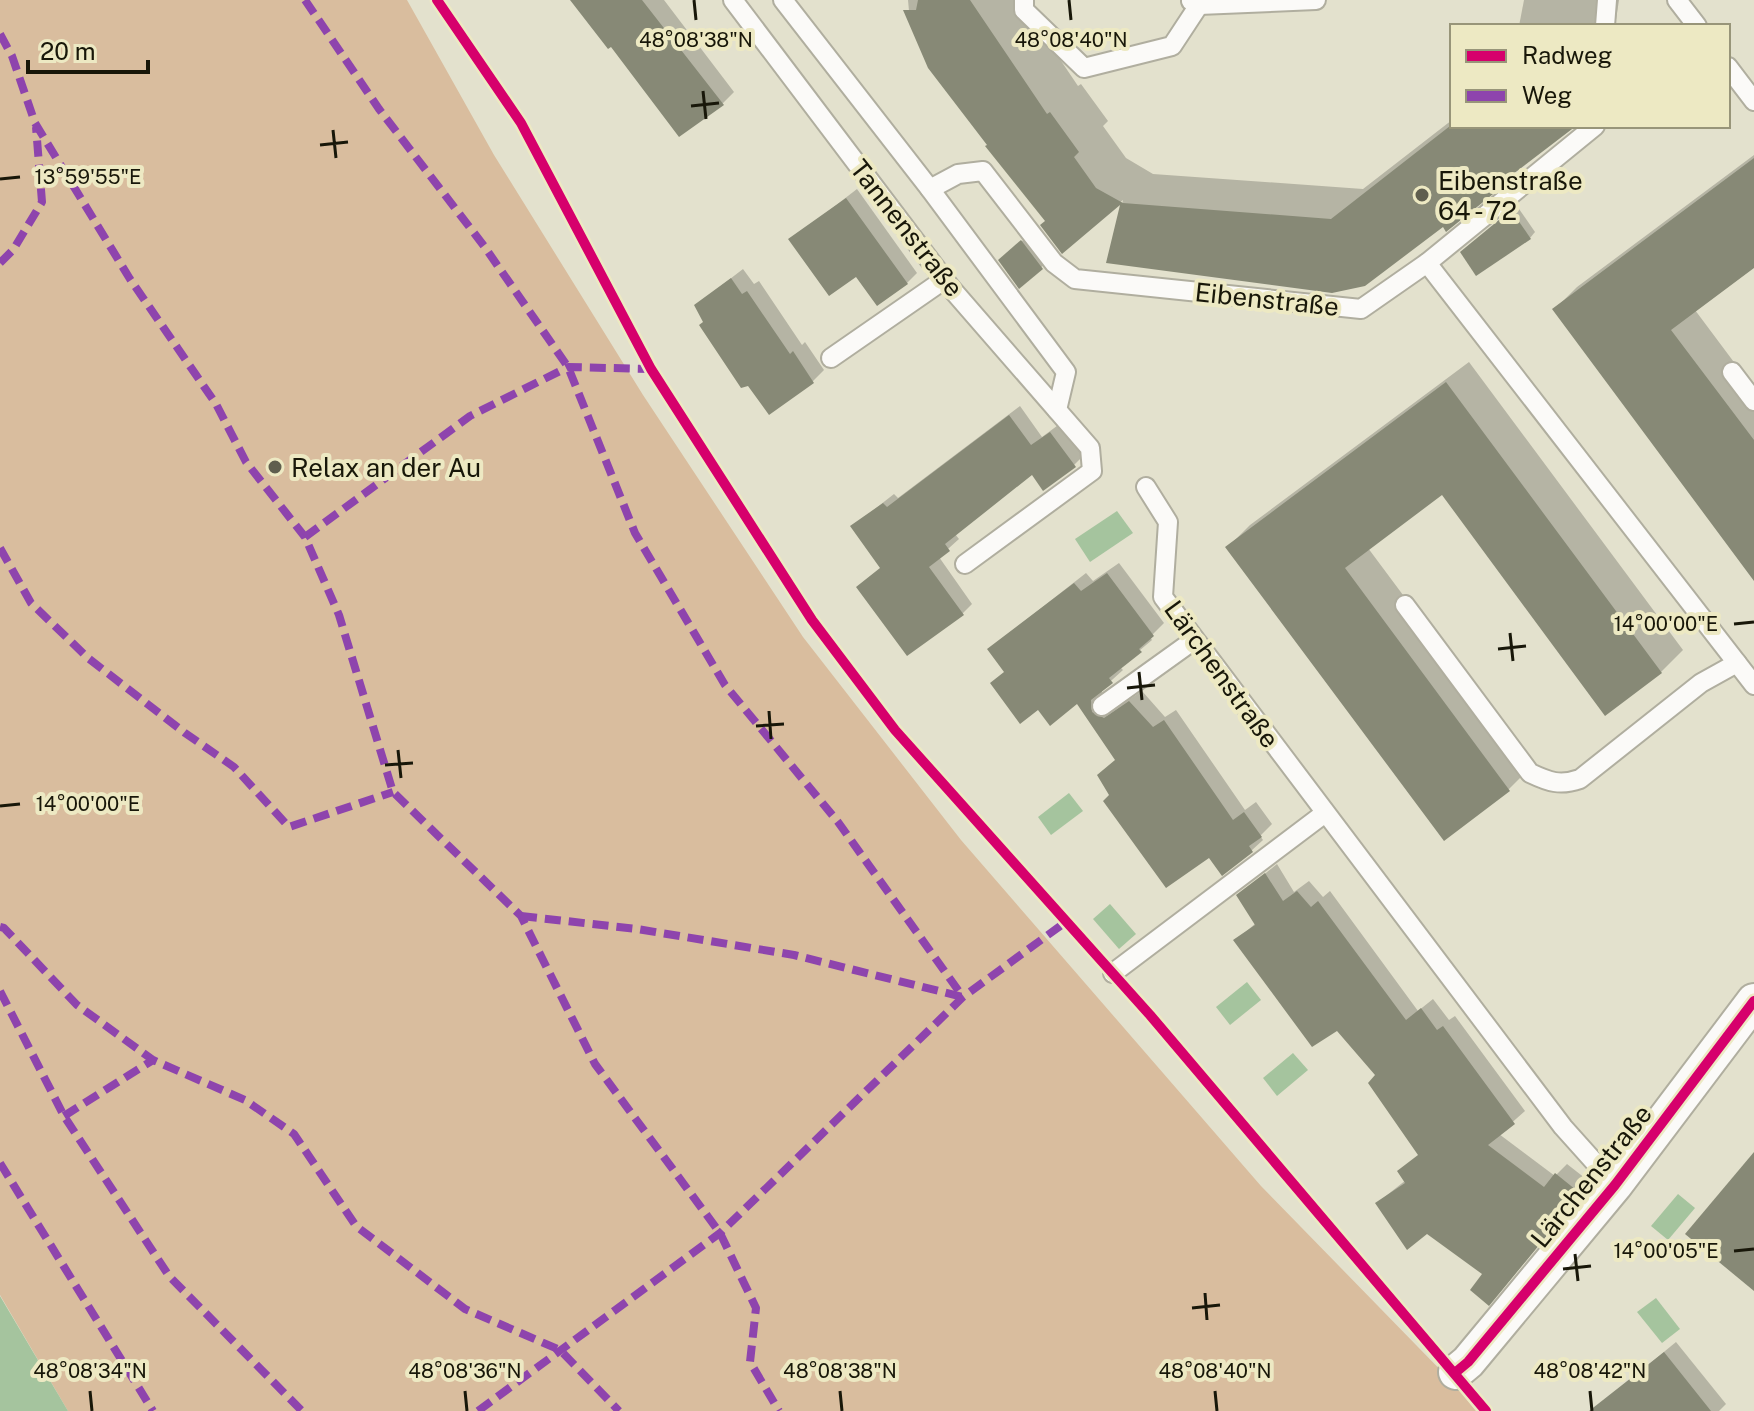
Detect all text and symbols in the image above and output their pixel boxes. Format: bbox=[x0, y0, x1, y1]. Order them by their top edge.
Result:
scale bar bbox=[28, 24, 148, 74]
legend bbox=[1450, 24, 1730, 128]
text: 48°08'38"N bbox=[639, 28, 753, 52]
text: 48°08'40"N bbox=[1014, 28, 1128, 52]
text: 20 m bbox=[40, 37, 96, 65]
text: Radweg bbox=[1522, 41, 1613, 69]
text: Weg bbox=[1522, 81, 1572, 109]
street label: Tannenstraße bbox=[844, 153, 970, 303]
text: 13°59'55"E bbox=[35, 165, 141, 189]
place label: Eibenstraße 64 - 72 bbox=[1438, 165, 1583, 226]
marker: Eibenstraße 64 - 72 bbox=[1413, 186, 1431, 204]
street label: Eibenstraße bbox=[1193, 276, 1341, 322]
place label: Relax an der Au bbox=[291, 452, 481, 483]
marker: Relax an der Au bbox=[266, 458, 284, 476]
street label: Lärchenstraße bbox=[1158, 594, 1286, 754]
text: 14°00'00"E bbox=[1614, 612, 1718, 636]
text: 14°00'00"E bbox=[36, 792, 140, 816]
street label: Lärchenstraße bbox=[1524, 1098, 1658, 1254]
text: 14°00'05"E bbox=[1613, 1239, 1719, 1263]
text: 48°08'34"N bbox=[33, 1359, 147, 1383]
text: 48°08'36"N bbox=[408, 1359, 522, 1383]
text: 48°08'38"N bbox=[783, 1359, 897, 1383]
text: 48°08'40"N bbox=[1158, 1359, 1272, 1383]
text: 48°08'42"N bbox=[1534, 1359, 1646, 1383]

